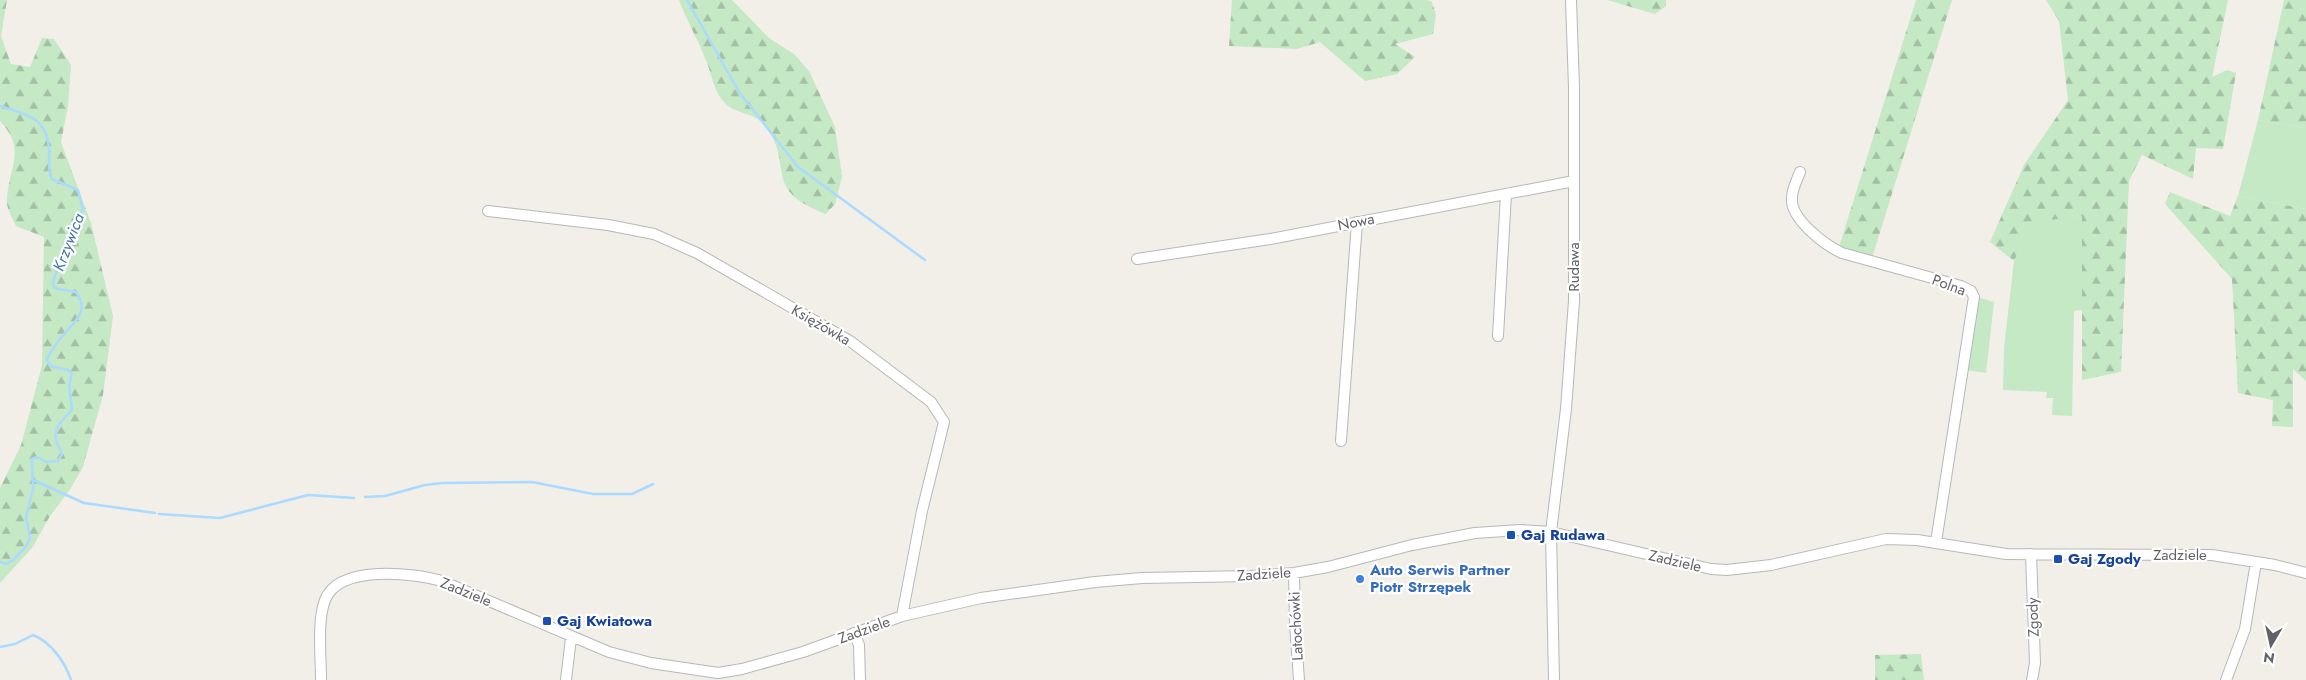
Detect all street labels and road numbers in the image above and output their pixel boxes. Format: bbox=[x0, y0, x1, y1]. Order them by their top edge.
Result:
street label: Nowa bbox=[1336, 208, 1376, 236]
street label: Rudawa bbox=[1563, 242, 1585, 292]
street label: Polna bbox=[1929, 269, 1969, 301]
street label: Księżówka bbox=[787, 299, 855, 351]
street label: Zadziele bbox=[1646, 544, 1704, 578]
street label: Zadziele bbox=[2153, 544, 2207, 566]
street label: Zadziele bbox=[1236, 561, 1292, 587]
street label: Zadziele bbox=[437, 572, 495, 612]
street label: Latochówki bbox=[1283, 591, 1309, 661]
street label: Zgody bbox=[2021, 596, 2045, 637]
street label: Zadziele bbox=[835, 610, 893, 650]

